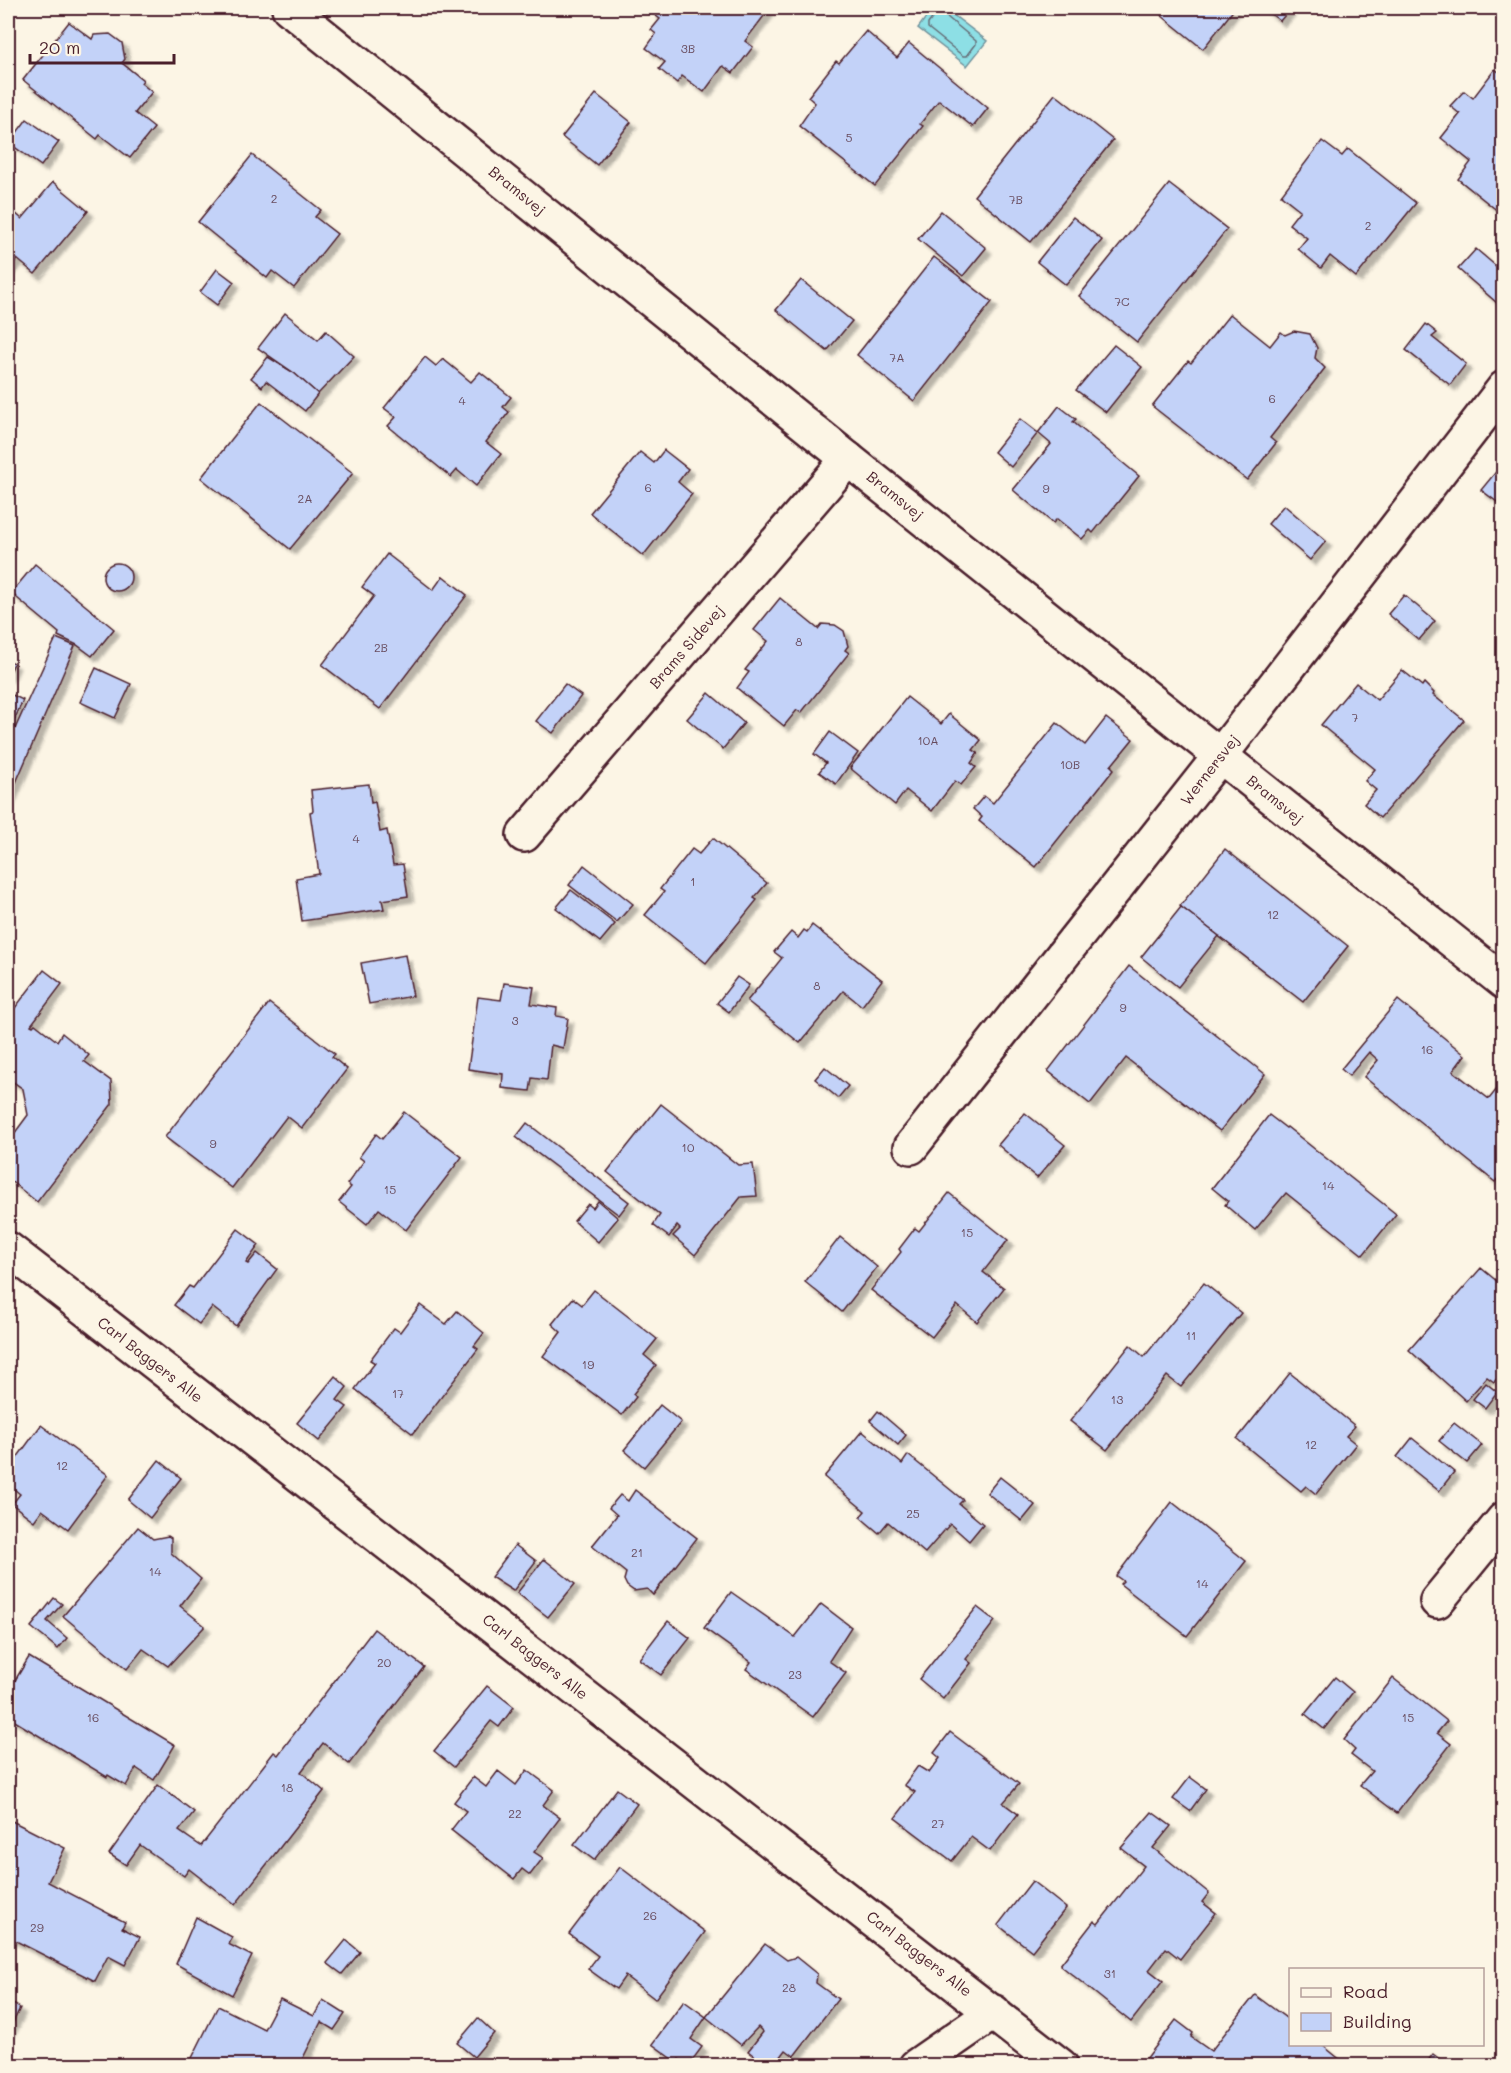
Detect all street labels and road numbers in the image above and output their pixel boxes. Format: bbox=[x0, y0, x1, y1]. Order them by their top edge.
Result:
street label: Bramsvej bbox=[485, 161, 550, 219]
street label: Bramsvej bbox=[863, 466, 928, 524]
street label: Brams Sidevej bbox=[644, 600, 728, 692]
street label: Wernersvej bbox=[1175, 730, 1243, 809]
street label: Bramsvej bbox=[1243, 770, 1308, 828]
street label: Carl Baggers Alle bbox=[94, 1312, 207, 1407]
street label: Carl Baggers Alle bbox=[479, 1609, 592, 1704]
street label: Carl Baggers Alle bbox=[863, 1906, 976, 2001]

